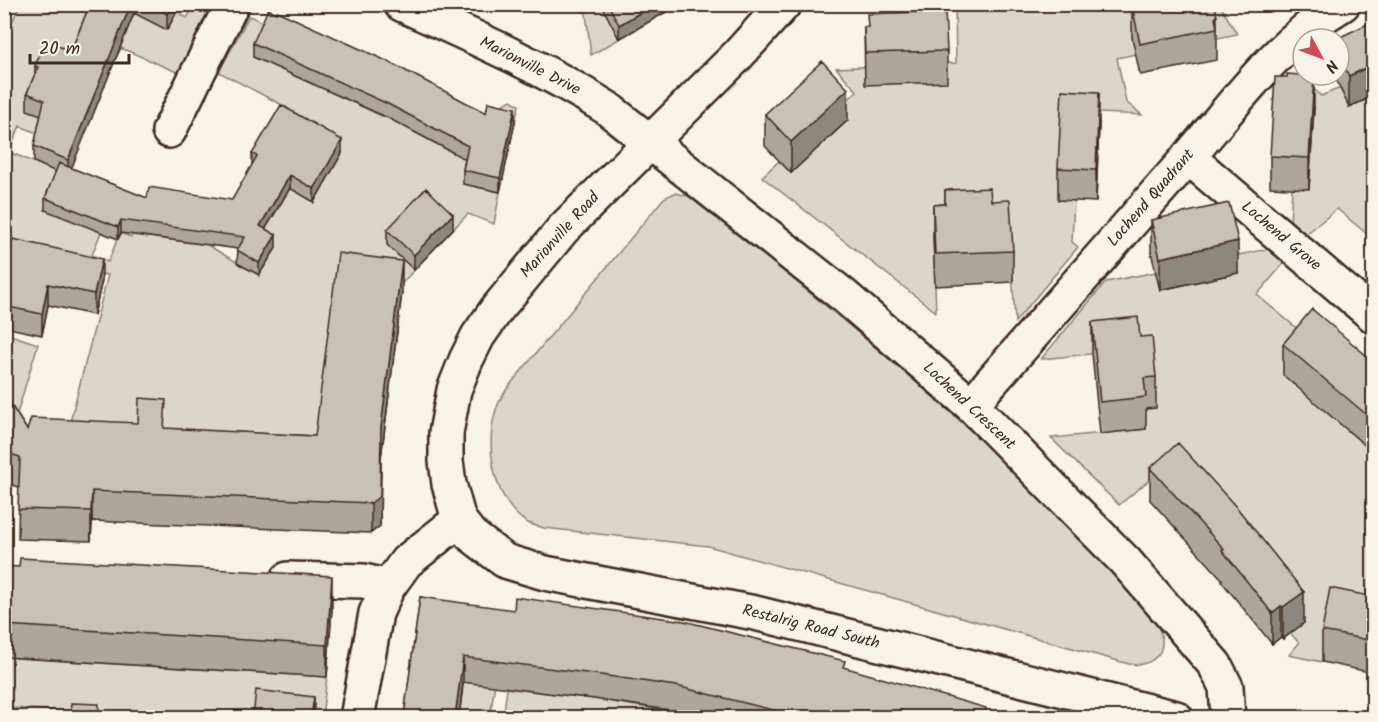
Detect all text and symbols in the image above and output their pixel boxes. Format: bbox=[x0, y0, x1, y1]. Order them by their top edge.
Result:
scale bar bbox=[30, 27, 129, 65]
north arrow bbox=[1291, 27, 1351, 87]
street label: Marionville Drive bbox=[475, 30, 585, 102]
text: 20 m bbox=[39, 35, 80, 64]
text: N bbox=[1318, 54, 1344, 78]
street label: Lochend Quadrant bbox=[1101, 143, 1201, 253]
street label: Marionville Road bbox=[514, 185, 606, 284]
street label: Lochend Grove bbox=[1235, 195, 1327, 277]
street label: Lochend Crescent bbox=[917, 356, 1022, 457]
street label: Restalrig Road South bbox=[740, 598, 882, 656]

